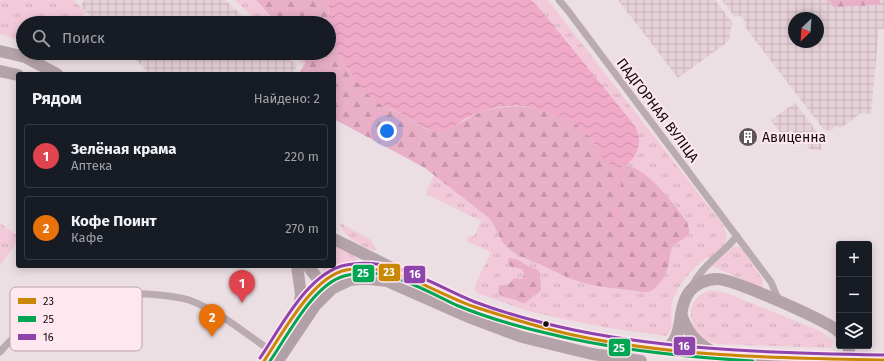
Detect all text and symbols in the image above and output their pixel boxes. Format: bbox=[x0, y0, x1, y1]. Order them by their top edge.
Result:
north arrow bbox=[788, 12, 824, 48]
search box bbox=[16, 16, 336, 60]
icon: search bbox=[30, 27, 52, 49]
text: Поиск bbox=[62, 29, 105, 47]
street label: ПАДГОРНАЯ ВУЛІЦА bbox=[613, 55, 702, 166]
text: Рядом bbox=[32, 88, 82, 109]
text: Найдено: 2 bbox=[254, 91, 320, 106]
your location bbox=[377, 121, 397, 141]
building icon: Авиценна bbox=[737, 126, 759, 148]
place label: Авиценна bbox=[762, 129, 826, 146]
text: Зелёная крама bbox=[71, 140, 177, 158]
text: 1 bbox=[43, 149, 49, 164]
text: 220 m bbox=[284, 149, 319, 164]
text: Аптека bbox=[71, 158, 112, 173]
text: Кофе Поинт bbox=[71, 212, 157, 230]
text: 2 bbox=[43, 221, 49, 236]
text: 270 m bbox=[285, 221, 319, 236]
text: Кафе bbox=[71, 230, 103, 245]
map controls bbox=[836, 241, 872, 349]
button: + bbox=[836, 241, 872, 277]
line badge: 23 bbox=[378, 263, 401, 282]
line badge: 25 bbox=[352, 264, 375, 283]
line badge: 16 bbox=[403, 265, 426, 284]
text: 23 bbox=[383, 266, 395, 279]
text: 25 bbox=[357, 267, 369, 280]
text: 16 bbox=[409, 268, 421, 281]
pin: 1 bbox=[229, 270, 255, 303]
button: − bbox=[836, 277, 872, 313]
legend bbox=[10, 287, 142, 351]
text: 23 bbox=[43, 295, 54, 308]
pin: 2 bbox=[199, 304, 225, 337]
text: 25 bbox=[43, 313, 54, 326]
button: layers bbox=[836, 313, 872, 349]
unlabelled marker bbox=[541, 319, 551, 329]
text: 16 bbox=[43, 331, 54, 344]
line badge: 16 bbox=[673, 336, 696, 356]
line badge: 25 bbox=[608, 338, 631, 357]
text: 16 bbox=[678, 340, 690, 353]
text: 25 bbox=[613, 342, 625, 355]

